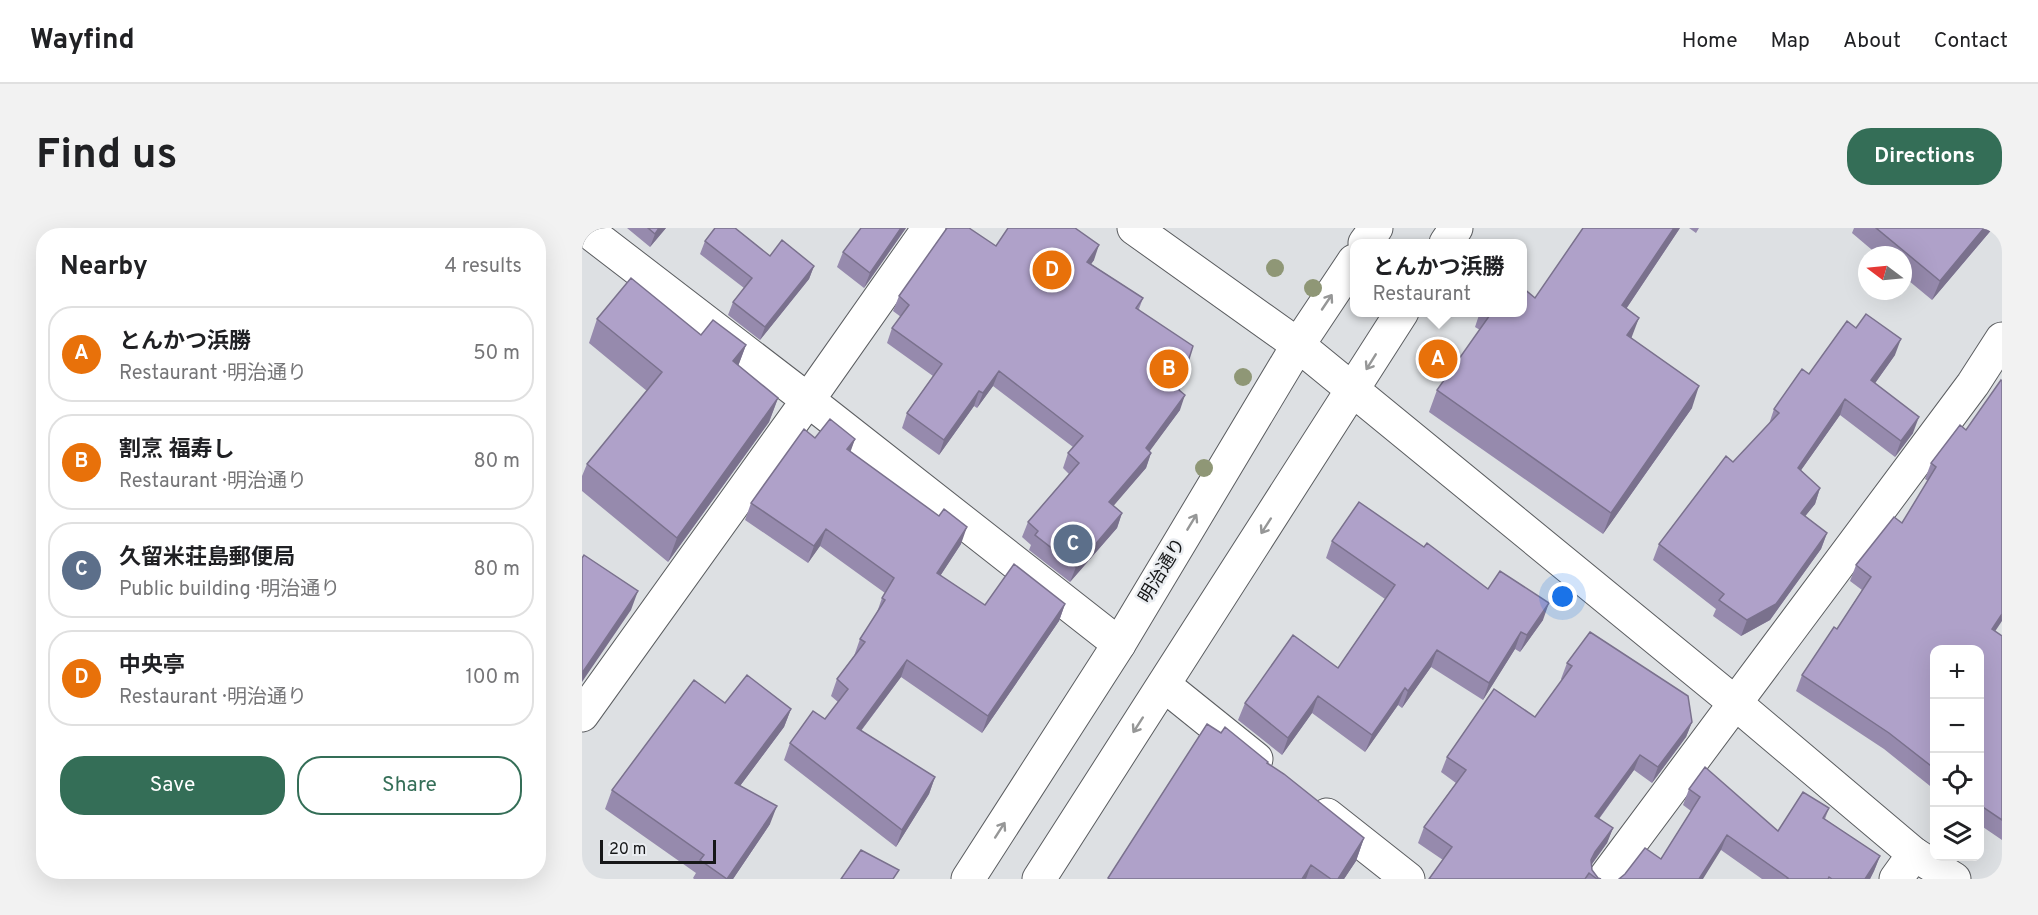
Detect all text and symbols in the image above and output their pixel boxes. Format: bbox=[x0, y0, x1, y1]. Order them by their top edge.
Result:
text: Wayfind bbox=[30, 23, 135, 59]
text: Home bbox=[1682, 28, 1738, 55]
text: Map bbox=[1771, 28, 1810, 55]
text: About bbox=[1843, 28, 1901, 55]
text: Contact bbox=[1934, 28, 2008, 55]
button: Directions bbox=[1847, 128, 2002, 185]
text: Find us bbox=[36, 130, 177, 183]
popup bbox=[1350, 239, 1527, 317]
north arrow bbox=[1858, 246, 1912, 300]
pin: D bbox=[1032, 248, 1072, 292]
text: Nearby bbox=[60, 251, 148, 284]
text: 4 results bbox=[445, 254, 522, 280]
text: とんかつ浜勝 bbox=[1372, 255, 1505, 282]
text: Restaurant bbox=[1372, 282, 1471, 308]
one-way arrow bbox=[1321, 294, 1333, 311]
text: とんかつ浜勝 bbox=[119, 329, 251, 356]
pin: A bbox=[1418, 336, 1458, 382]
text: A bbox=[74, 341, 89, 367]
text: 50 m bbox=[473, 341, 520, 367]
pin: B bbox=[1150, 346, 1188, 392]
one-way arrow bbox=[1365, 353, 1377, 370]
text: Restaurant · 明治通り bbox=[119, 361, 307, 387]
text: 割烹 福寿し bbox=[119, 437, 235, 464]
text: B bbox=[75, 449, 88, 475]
text: 80 m bbox=[474, 449, 520, 475]
text: Restaurant · 明治通り bbox=[119, 469, 307, 495]
one-way arrow bbox=[1186, 514, 1198, 531]
one-way arrow bbox=[1260, 517, 1272, 534]
pin: C bbox=[1054, 522, 1092, 566]
street label: 明治通り bbox=[1135, 534, 1191, 608]
text: 久留米荘島郵便局 bbox=[119, 545, 295, 572]
text: C bbox=[75, 557, 88, 583]
text: 80 m bbox=[474, 557, 520, 583]
text: Public building · 明治通り bbox=[119, 577, 340, 603]
your location bbox=[1548, 582, 1577, 611]
map controls bbox=[1930, 645, 1984, 861]
button: + bbox=[1930, 645, 1984, 699]
text: 中央亭 bbox=[119, 653, 185, 680]
text: D bbox=[74, 665, 89, 691]
text: 100 m bbox=[465, 665, 520, 691]
text: Restaurant · 明治通り bbox=[119, 685, 307, 711]
button: − bbox=[1930, 699, 1984, 753]
one-way arrow bbox=[1131, 717, 1144, 734]
button: locate bbox=[1930, 753, 1984, 807]
button: Save bbox=[60, 756, 285, 815]
button: Share bbox=[297, 756, 522, 815]
button: layers bbox=[1930, 807, 1984, 861]
one-way arrow bbox=[994, 822, 1006, 839]
scale bar bbox=[600, 837, 716, 864]
text: 20 m bbox=[609, 840, 646, 860]

